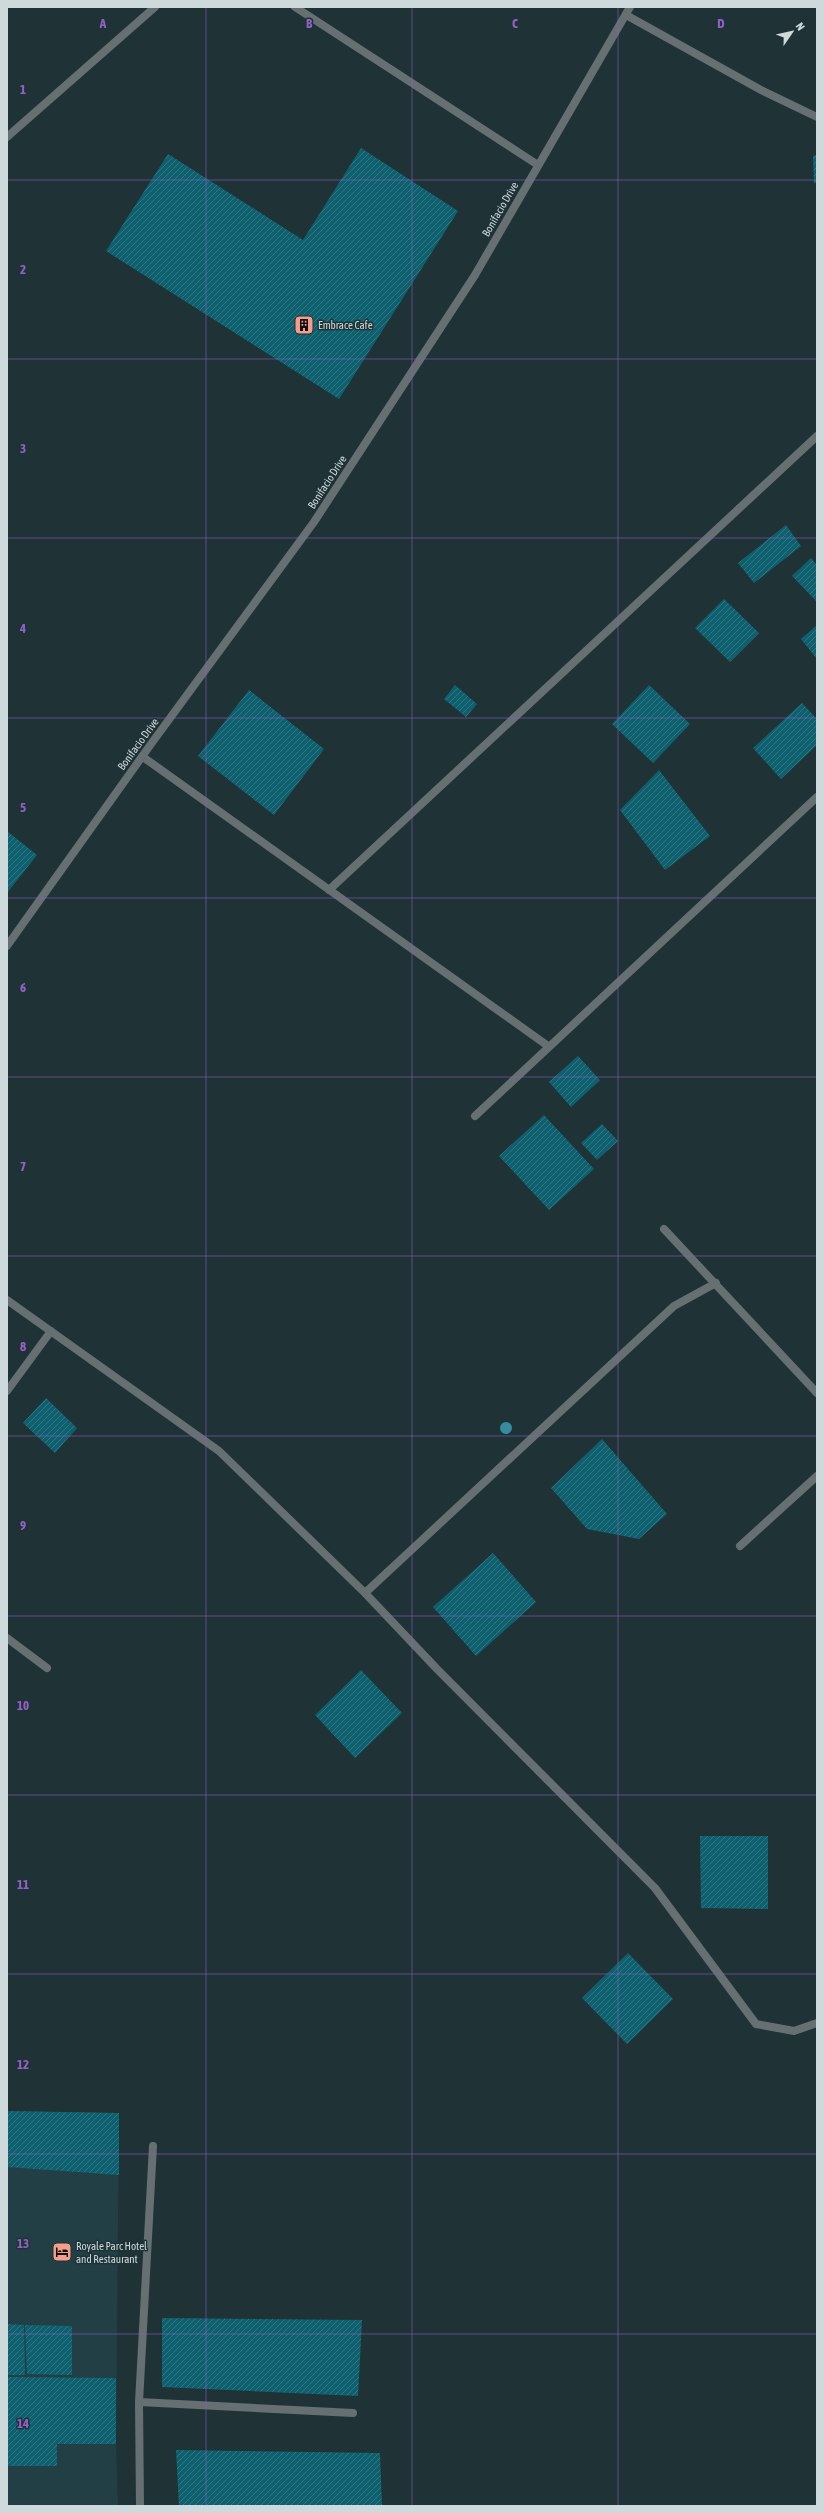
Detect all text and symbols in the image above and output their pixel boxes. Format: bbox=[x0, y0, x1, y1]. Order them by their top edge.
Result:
north arrow bbox=[772, 12, 812, 52]
text: A bbox=[99, 16, 107, 31]
text: B bbox=[306, 16, 313, 31]
text: C bbox=[512, 16, 518, 31]
text: D bbox=[717, 16, 725, 31]
text: N bbox=[793, 20, 807, 32]
text: 1 bbox=[20, 82, 26, 97]
street label: Bonifacio Drive bbox=[480, 180, 520, 238]
text: 2 bbox=[20, 262, 26, 277]
building icon: Embrace Cafe bbox=[293, 314, 315, 336]
place label: Embrace Cafe bbox=[318, 319, 373, 331]
text: 3 bbox=[20, 441, 26, 456]
street label: Bonifacio Drive bbox=[305, 453, 349, 511]
text: 4 bbox=[19, 621, 26, 636]
street label: Bonifacio Drive bbox=[115, 716, 161, 772]
text: 5 bbox=[20, 800, 26, 815]
text: 6 bbox=[20, 980, 26, 995]
text: 7 bbox=[20, 1159, 26, 1174]
text: 8 bbox=[20, 1339, 26, 1354]
text: 9 bbox=[20, 1518, 26, 1533]
text: 10 bbox=[17, 1698, 29, 1713]
text: 11 bbox=[17, 1877, 29, 1892]
text: 12 bbox=[17, 2057, 29, 2072]
text: 13 bbox=[17, 2236, 29, 2251]
place label: Royale Parc Hotel and Restaurant bbox=[76, 2240, 147, 2265]
hotel icon: Royale Parc Hotel and Restaurant bbox=[51, 2241, 73, 2263]
text: 14 bbox=[17, 2416, 29, 2431]

